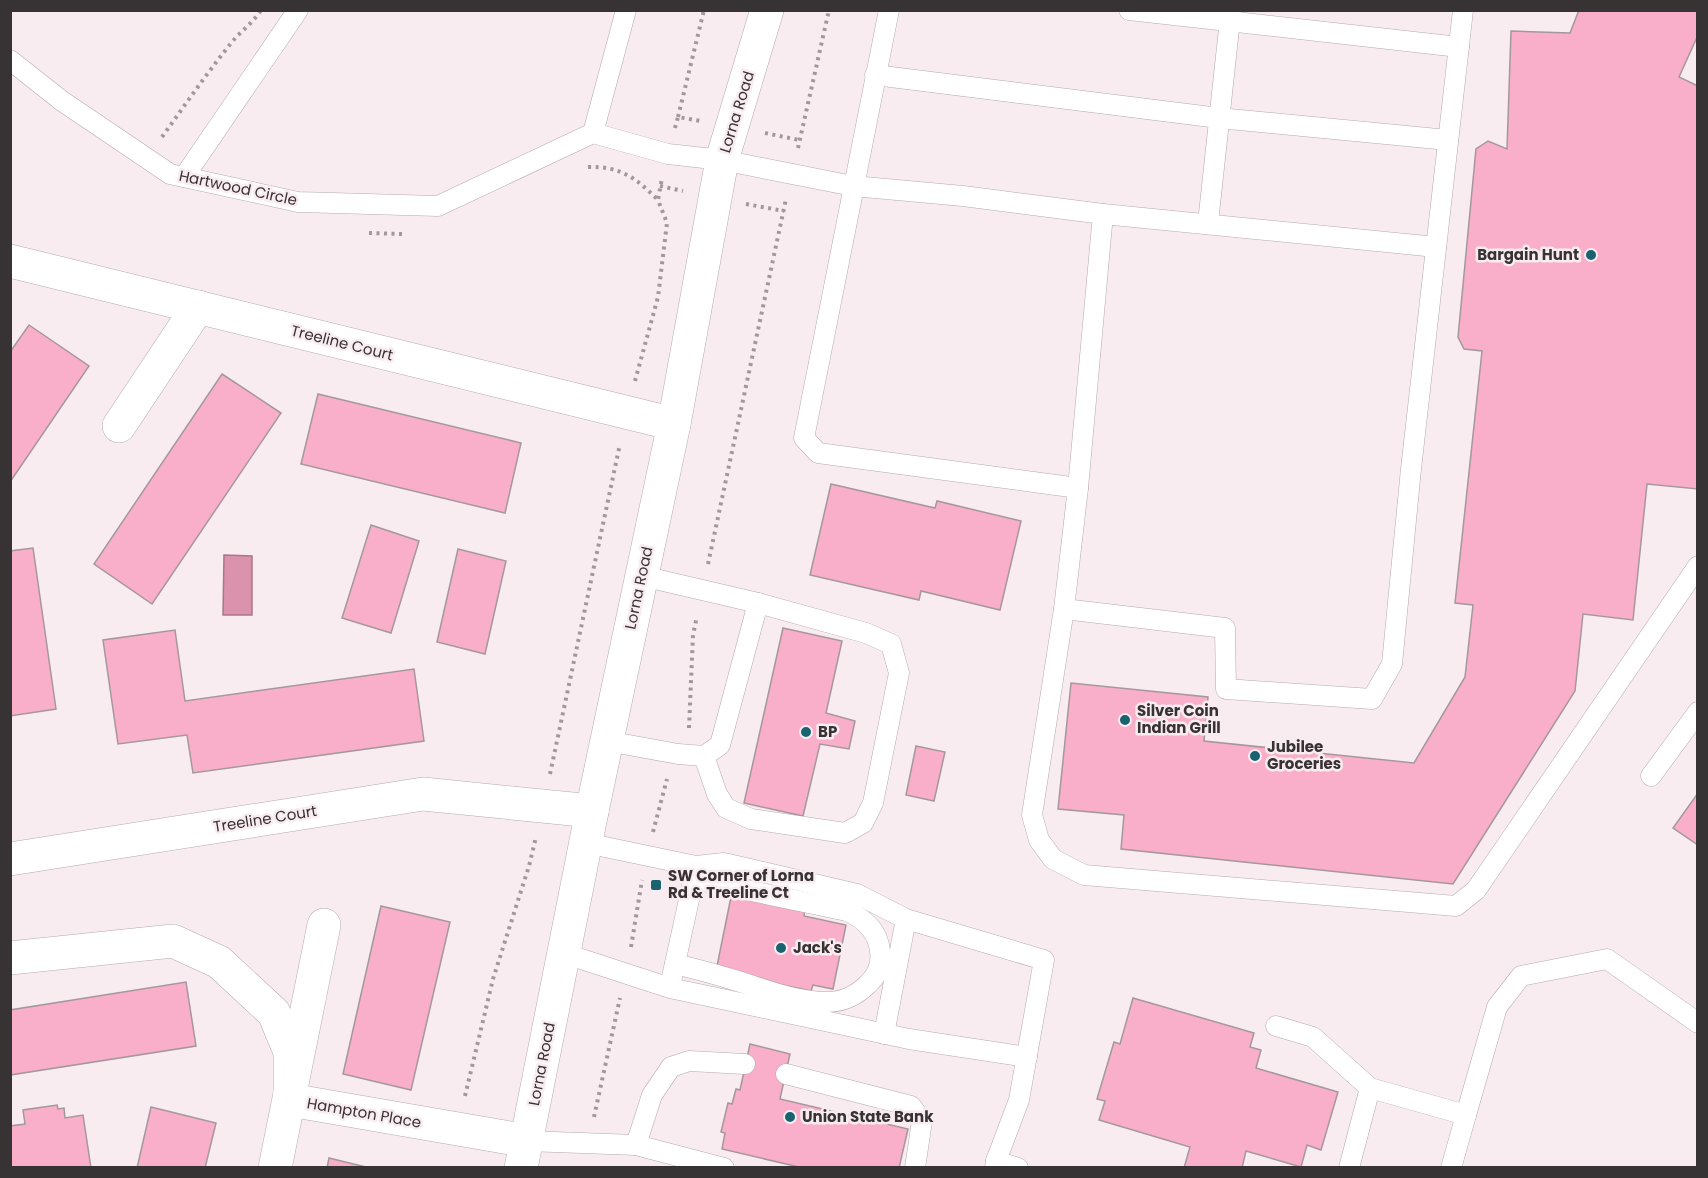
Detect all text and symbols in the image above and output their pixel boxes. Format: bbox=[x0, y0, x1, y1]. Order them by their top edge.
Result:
street label: Lorna Road bbox=[714, 68, 759, 155]
street label: Hartwood Circle bbox=[177, 165, 299, 210]
place label: Bargain Hunt bbox=[1477, 244, 1579, 265]
marker: Bargain Hunt bbox=[1584, 248, 1598, 262]
street label: Treeline Court bbox=[289, 320, 395, 365]
street label: Lorna Road bbox=[619, 544, 658, 631]
place label: Silver Coin Indian Grill bbox=[1137, 700, 1221, 738]
marker: Silver Coin Indian Grill bbox=[1118, 713, 1132, 727]
place label: BP bbox=[818, 721, 837, 742]
marker: BP bbox=[799, 725, 813, 739]
place label: Jubilee Groceries bbox=[1267, 736, 1341, 774]
marker: Jubilee Groceries bbox=[1248, 749, 1262, 763]
street label: Treeline Court bbox=[212, 800, 318, 837]
place label: SW Corner of Lorna Rd & Treeline Ct bbox=[668, 865, 814, 903]
marker: SW Corner of Lorna Rd & Treeline Ct bbox=[649, 878, 663, 892]
place label: Jack's bbox=[793, 937, 842, 958]
marker: Jack's bbox=[774, 941, 788, 955]
street label: Lorna Road bbox=[523, 1020, 560, 1107]
street label: Hampton Place bbox=[305, 1092, 423, 1133]
place label: Union State Bank bbox=[802, 1106, 934, 1127]
marker: Union State Bank bbox=[783, 1110, 797, 1124]

